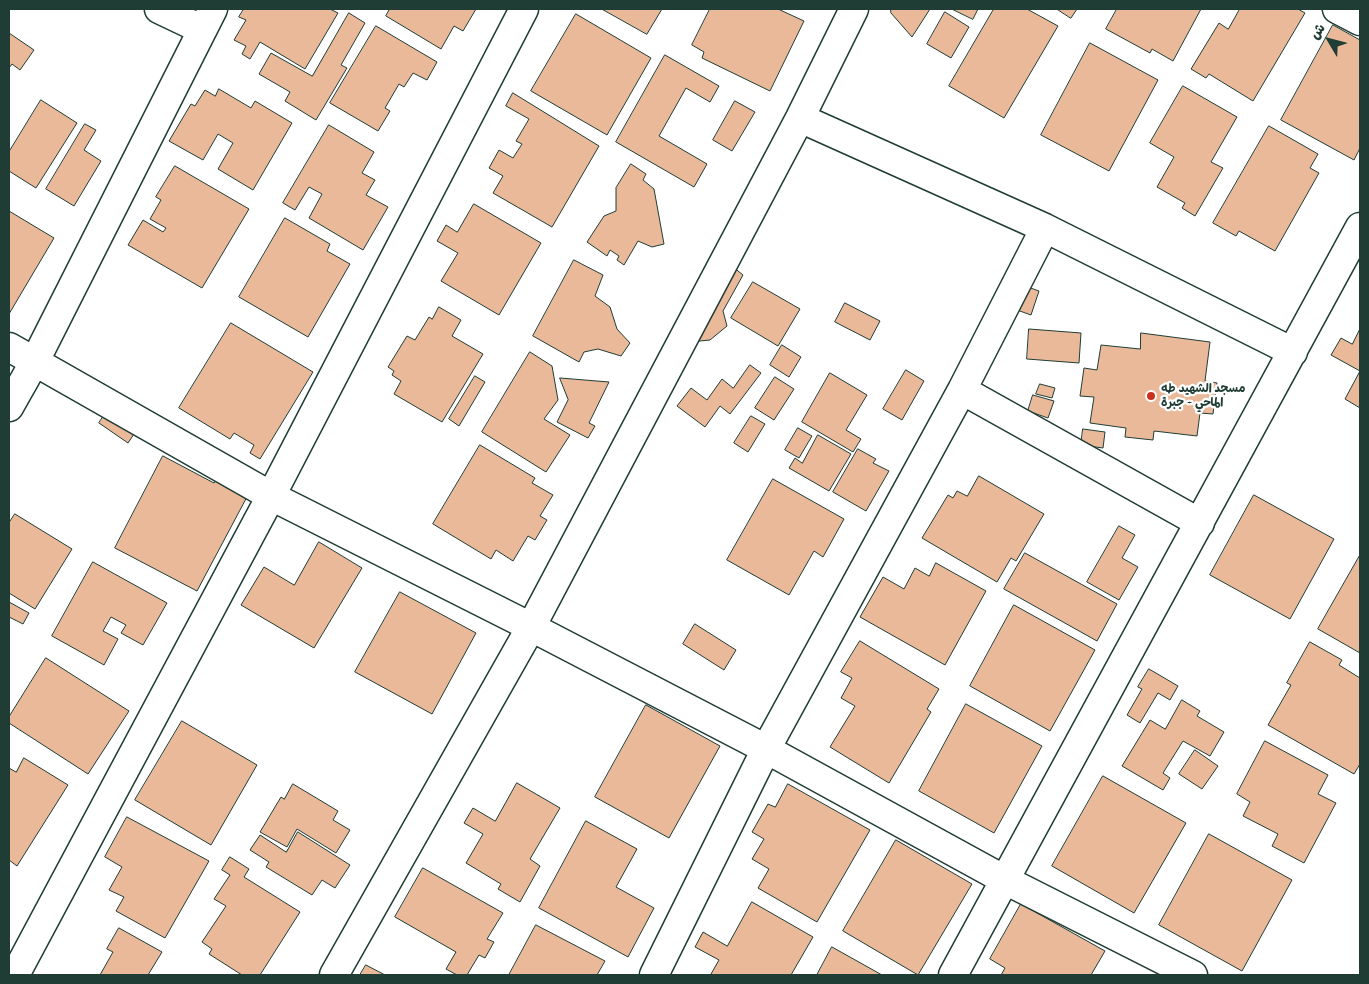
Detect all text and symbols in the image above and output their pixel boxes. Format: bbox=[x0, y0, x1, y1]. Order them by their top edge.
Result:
north arrow bbox=[1304, 15, 1354, 65]
text: ش bbox=[1305, 19, 1329, 43]
place label: مسجد الشهيد طه الماحي - جبرة bbox=[1161, 382, 1245, 410]
marker: مسجد الشهيد طه الماحي - جبرة bbox=[1145, 390, 1157, 402]

